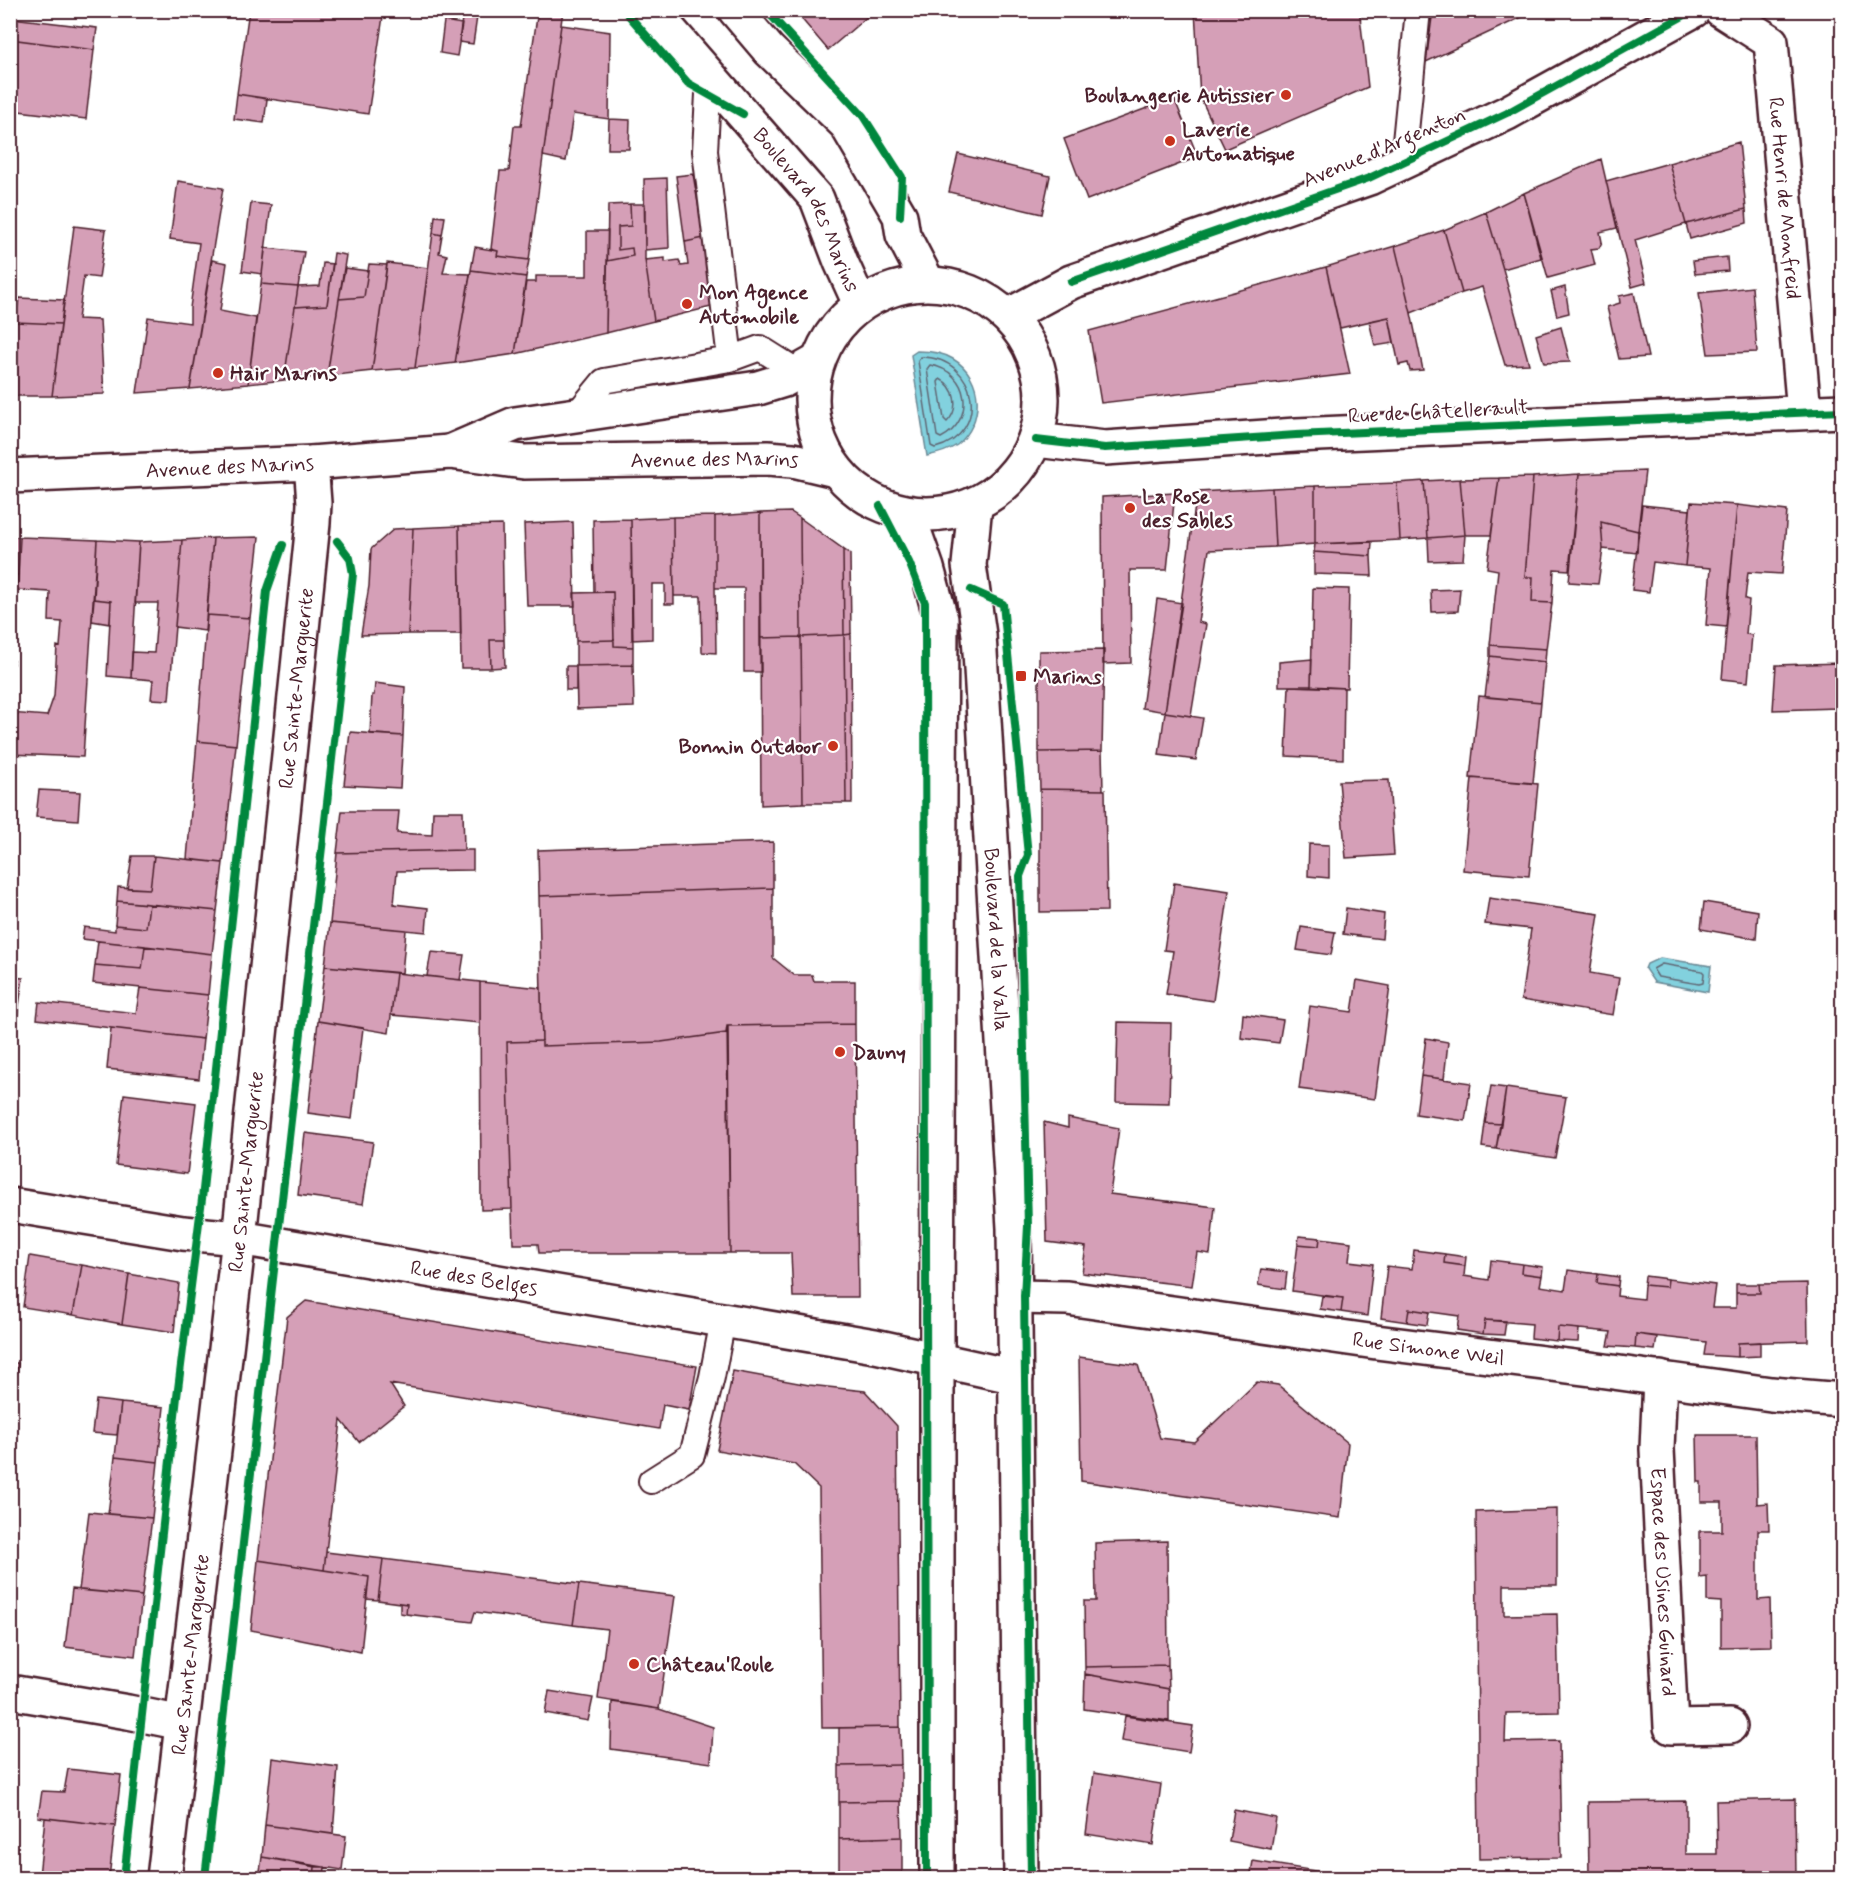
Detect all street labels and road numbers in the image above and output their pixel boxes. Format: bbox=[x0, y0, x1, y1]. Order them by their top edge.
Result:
street label: Rue Henri de Monfreid bbox=[1761, 96, 1807, 300]
street label: Avenue d'Argenton bbox=[1299, 101, 1471, 197]
street label: Boulevard des Marins bbox=[746, 122, 866, 297]
street label: Rue de Châtellerault bbox=[1347, 393, 1529, 431]
street label: Avenue des Marins bbox=[630, 445, 802, 476]
street label: Avenue des Marins bbox=[145, 450, 315, 485]
street label: Rue Sainte-Marguerite bbox=[273, 586, 321, 790]
street label: Boulevard de la Valla bbox=[977, 847, 1015, 1032]
street label: Rue Sainte-Marguerite bbox=[222, 1070, 271, 1274]
street label: Rue des Belges bbox=[408, 1254, 540, 1303]
street label: Rue Simone Weil bbox=[1351, 1326, 1506, 1373]
street label: Espace des Usines Guinard bbox=[1643, 1467, 1682, 1697]
street label: Rue Sainte-Marguerite bbox=[166, 1553, 217, 1757]

